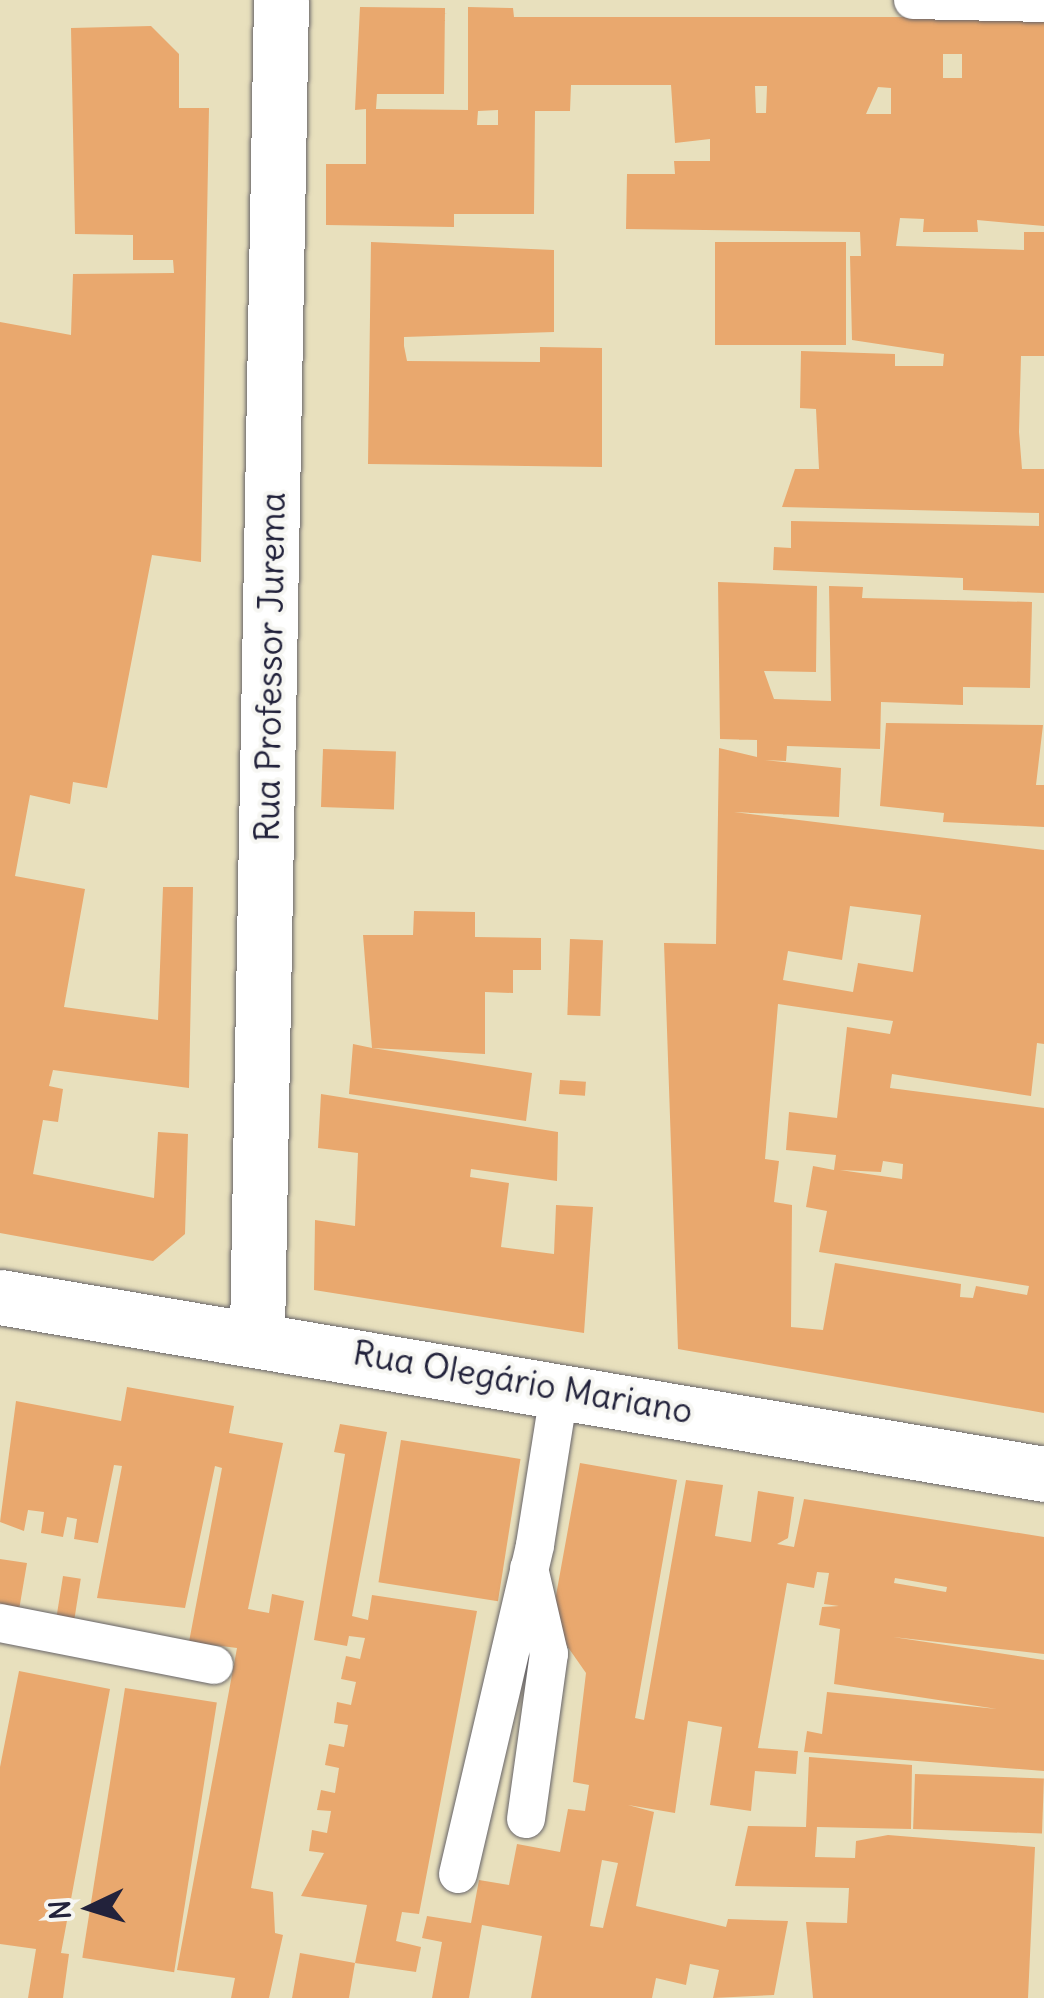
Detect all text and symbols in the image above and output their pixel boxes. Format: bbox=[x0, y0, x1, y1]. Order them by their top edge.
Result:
street label: Rua Professor Jurema bbox=[245, 492, 293, 842]
street label: Rua Olegário Mariano bbox=[350, 1330, 696, 1432]
north arrow bbox=[40, 1858, 140, 1958]
text: N bbox=[41, 1899, 79, 1921]

